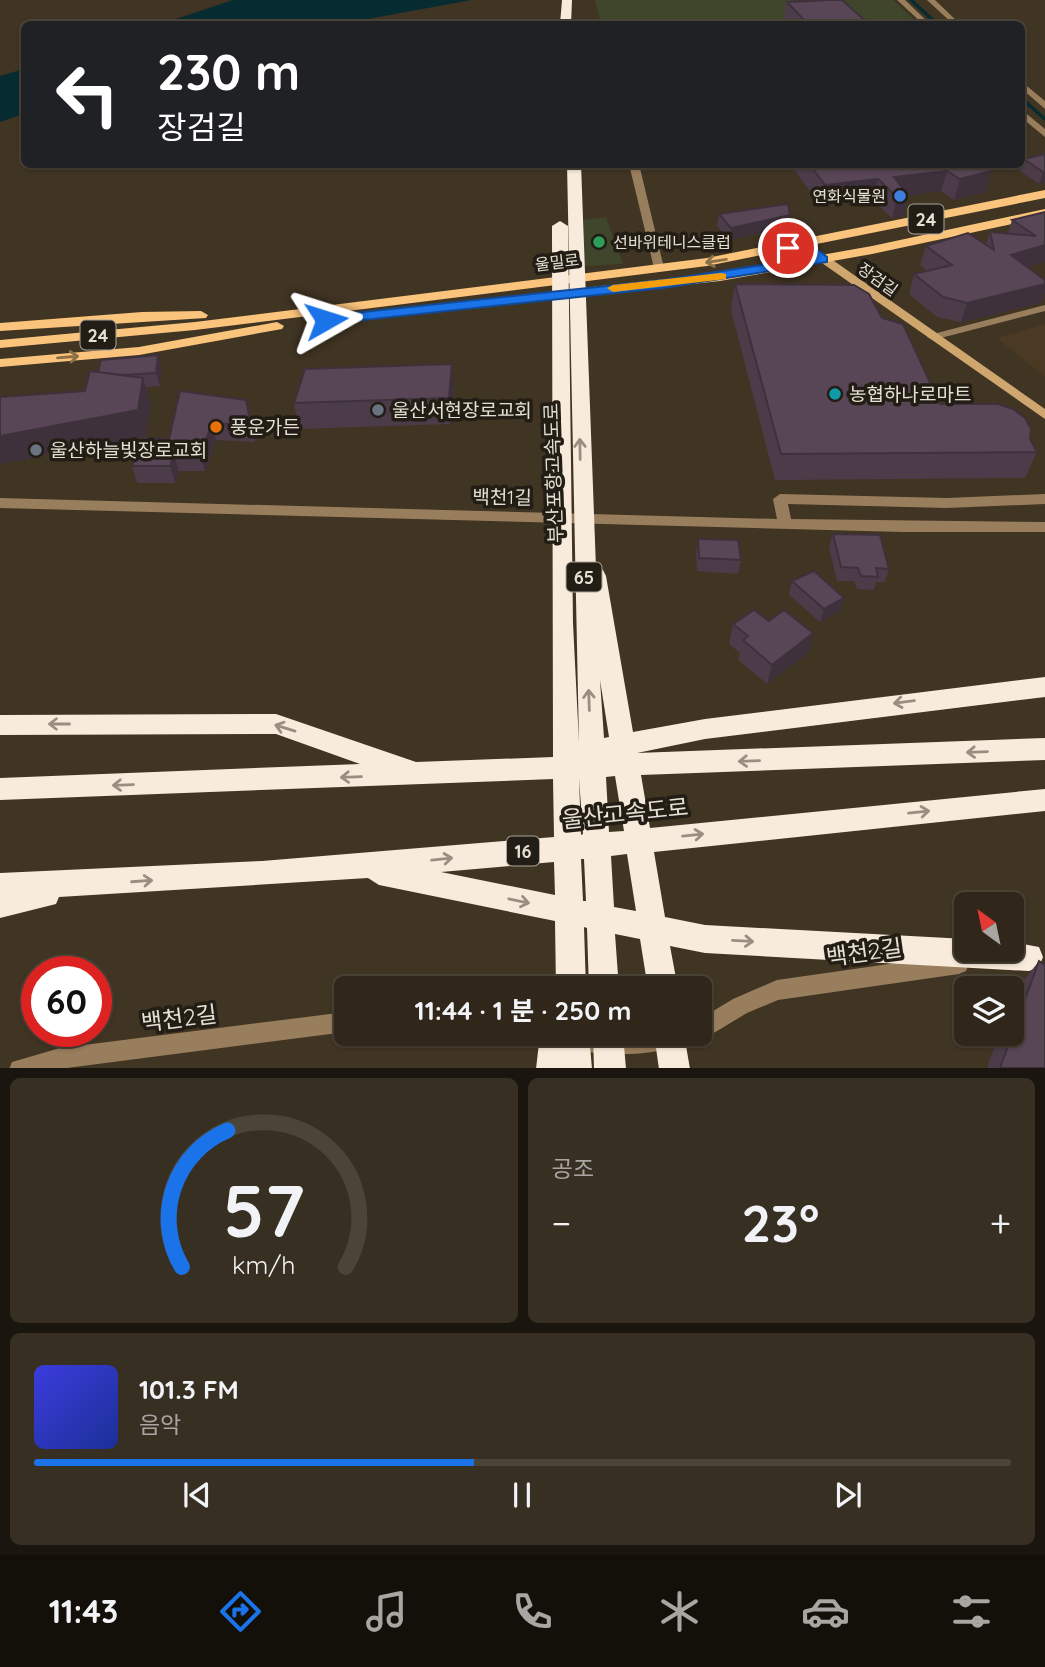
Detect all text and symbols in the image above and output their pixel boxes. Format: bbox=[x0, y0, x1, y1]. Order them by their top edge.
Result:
text: 230 m bbox=[157, 41, 300, 102]
icon: left bbox=[42, 49, 133, 140]
text: 장검길 bbox=[157, 107, 245, 147]
place label: 연화식물원 bbox=[812, 186, 886, 206]
marker: 연화식물원 bbox=[892, 188, 908, 204]
road number: 24 bbox=[908, 204, 944, 233]
pin bbox=[758, 218, 818, 278]
icon: arrive bbox=[769, 229, 807, 267]
place label: 선바위테니스클럽 bbox=[613, 232, 731, 252]
marker: 선바위테니스클럽 bbox=[591, 234, 607, 250]
street label: 울밀로 bbox=[534, 249, 580, 275]
one-way arrow bbox=[705, 255, 727, 268]
street label: 장검길 bbox=[854, 258, 902, 300]
position arrow bbox=[289, 283, 363, 357]
road number: 24 bbox=[80, 320, 116, 349]
one-way arrow bbox=[56, 350, 79, 363]
place label: 농협하나로마트 bbox=[849, 382, 971, 406]
marker: 농협하나로마트 bbox=[827, 386, 843, 402]
place label: 울산서현장로교회 bbox=[392, 398, 532, 422]
marker: 울산서현장로교회 bbox=[370, 402, 386, 418]
street label: 부산포항고속도로 bbox=[539, 403, 567, 543]
place label: 풍운가든 bbox=[230, 415, 300, 439]
marker: 풍운가든 bbox=[208, 419, 224, 435]
one-way arrow bbox=[573, 437, 587, 460]
place label: 울산하늘빛장로교회 bbox=[50, 438, 207, 462]
marker: 울산하늘빛장로교회 bbox=[28, 442, 44, 458]
street label: 백천1길 bbox=[472, 484, 532, 510]
road number: 65 bbox=[566, 562, 602, 592]
one-way arrow bbox=[582, 689, 595, 712]
one-way arrow bbox=[893, 696, 916, 709]
one-way arrow bbox=[47, 717, 70, 731]
one-way arrow bbox=[275, 720, 297, 733]
one-way arrow bbox=[966, 745, 989, 758]
one-way arrow bbox=[738, 755, 761, 768]
one-way arrow bbox=[340, 770, 363, 783]
one-way arrow bbox=[112, 778, 135, 792]
street label: 울산고속도로 bbox=[560, 792, 690, 834]
one-way arrow bbox=[907, 806, 930, 819]
one-way arrow bbox=[681, 828, 703, 841]
road number: 16 bbox=[507, 836, 539, 866]
one-way arrow bbox=[430, 852, 453, 865]
one-way arrow bbox=[130, 874, 152, 887]
north arrow bbox=[954, 892, 1024, 962]
map controls bbox=[954, 892, 1024, 1046]
one-way arrow bbox=[507, 894, 530, 908]
street label: 백천2길 bbox=[824, 932, 904, 972]
one-way arrow bbox=[731, 935, 754, 948]
speed limit sign: 60 bbox=[21, 956, 112, 1047]
button: layers bbox=[954, 976, 1024, 1046]
text: 11:44 · 1 분 · 250 m bbox=[415, 994, 631, 1027]
street label: 백천2길 bbox=[139, 999, 219, 1037]
text: 공조 bbox=[552, 1154, 594, 1183]
text: 57 bbox=[223, 1164, 305, 1255]
text: 23° bbox=[741, 1190, 819, 1255]
text: − bbox=[552, 1199, 571, 1247]
text: + bbox=[990, 1199, 1011, 1247]
text: km/h bbox=[232, 1248, 295, 1279]
text: 101.3 FM bbox=[139, 1373, 239, 1406]
text: 음악 bbox=[139, 1410, 181, 1439]
icon: previous bbox=[178, 1476, 216, 1514]
icon: pause bbox=[503, 1476, 541, 1514]
icon: next bbox=[829, 1476, 867, 1514]
icon: directions bbox=[216, 1587, 265, 1636]
icon: music bbox=[362, 1587, 411, 1636]
icon: phone bbox=[508, 1587, 557, 1636]
icon: climate bbox=[655, 1587, 704, 1636]
icon: car bbox=[801, 1587, 850, 1636]
icon: filters bbox=[947, 1587, 996, 1636]
text: 11:43 bbox=[49, 1591, 118, 1631]

